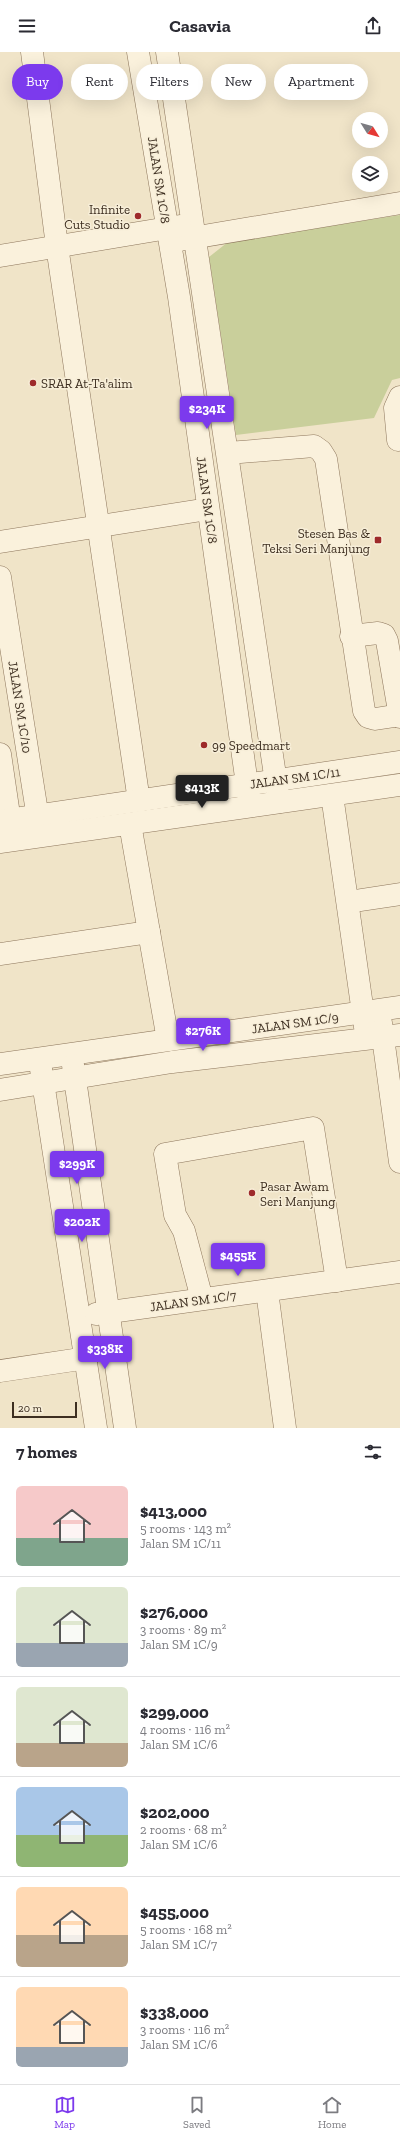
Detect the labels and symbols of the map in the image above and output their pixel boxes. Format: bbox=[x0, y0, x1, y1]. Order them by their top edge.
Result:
north arrow bbox=[352, 112, 388, 148]
street label: JALAN SM 1C/8 bbox=[145, 135, 173, 225]
place label: Infinite Cuts Studio bbox=[64, 202, 130, 232]
marker: Infinite Cuts Studio bbox=[133, 211, 143, 221]
place label: SRAR At-Ta'alim bbox=[41, 376, 133, 391]
marker: SRAR At-Ta'alim bbox=[28, 378, 38, 388]
pin: $234K bbox=[179, 396, 235, 430]
street label: JALAN SM 1C/8 bbox=[193, 455, 221, 545]
place label: Stesen Bas & Teksi Seri Manjung bbox=[262, 526, 370, 557]
marker: Stesen Bas & Teksi Seri Manjung bbox=[373, 535, 383, 545]
street label: JALAN SM 1C/10 bbox=[5, 660, 35, 754]
place label: 99 Speedmart bbox=[212, 738, 290, 753]
marker: 99 Speedmart bbox=[199, 740, 209, 750]
street label: JALAN SM 1C/11 bbox=[249, 764, 341, 792]
pin: $413K bbox=[174, 775, 230, 809]
street label: JALAN SM 1C/9 bbox=[251, 1009, 339, 1037]
pin: $276K bbox=[175, 1018, 231, 1052]
pin: $299K bbox=[49, 1151, 105, 1185]
place label: Pasar Awam Seri Manjung bbox=[260, 1179, 335, 1210]
marker: Pasar Awam Seri Manjung bbox=[247, 1188, 257, 1198]
pin: $202K bbox=[54, 1209, 110, 1243]
pin: $455K bbox=[210, 1243, 266, 1277]
street label: JALAN SM 1C/7 bbox=[149, 1288, 237, 1314]
pin: $338K bbox=[77, 1336, 133, 1370]
scale bar bbox=[12, 1400, 77, 1419]

